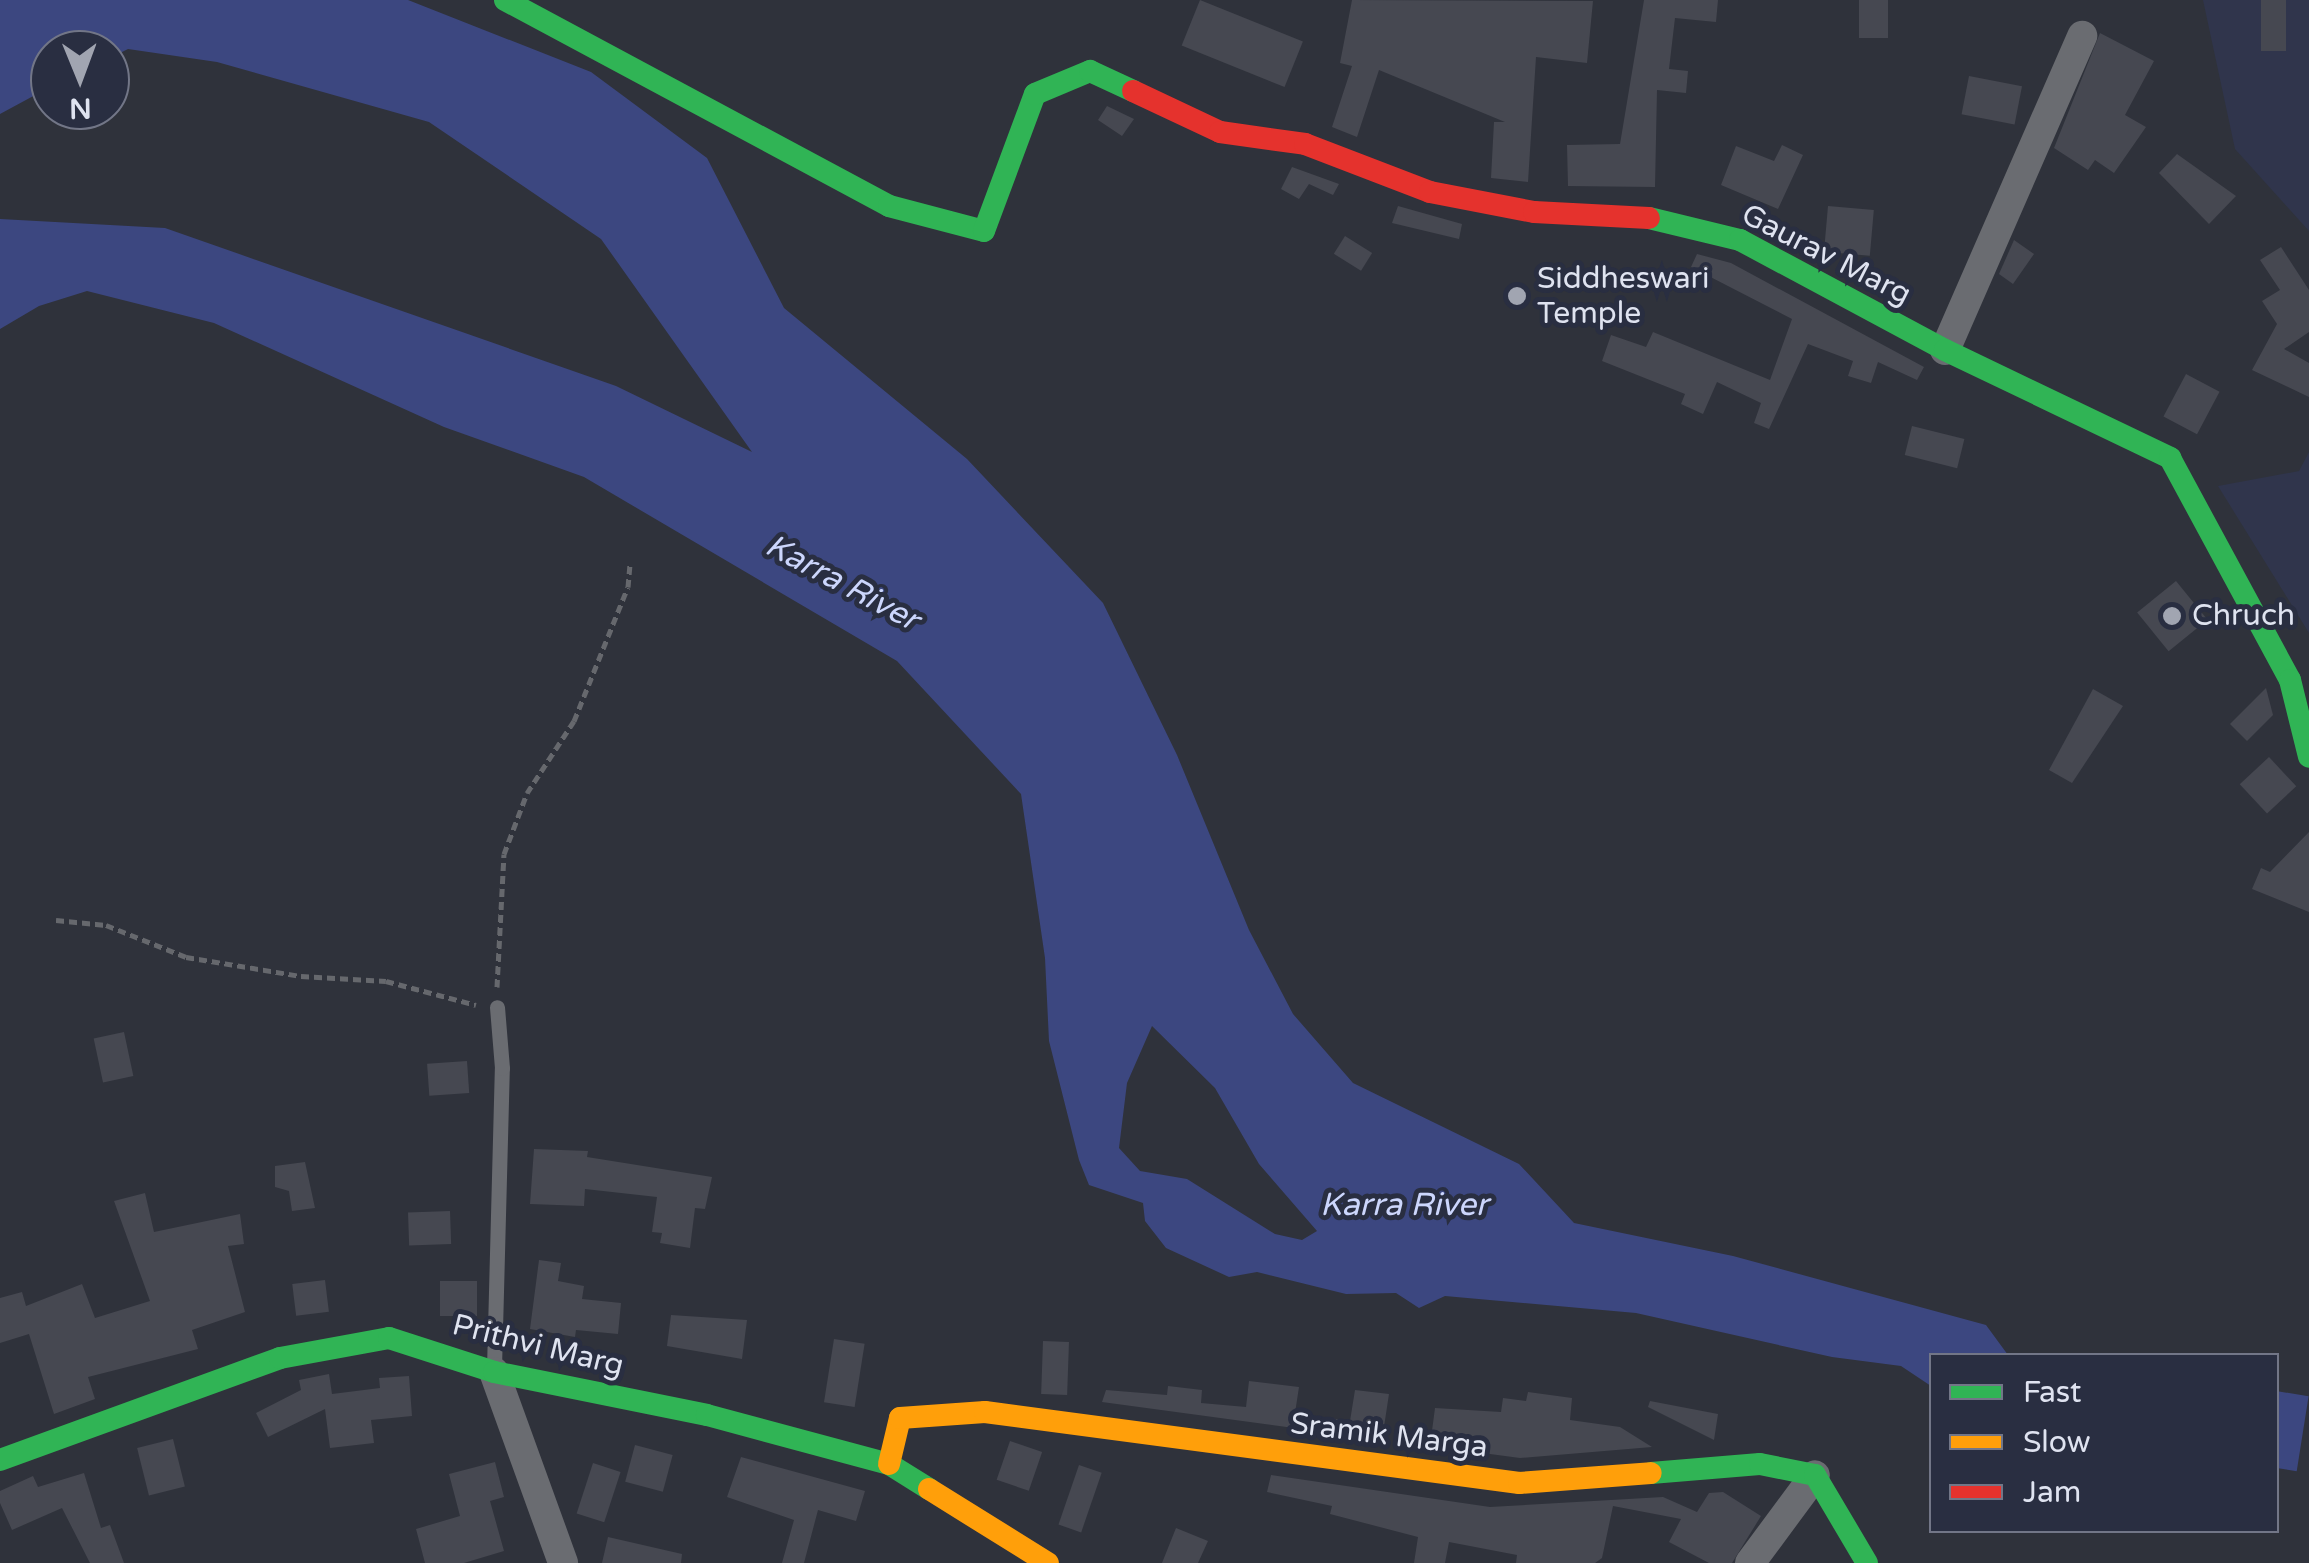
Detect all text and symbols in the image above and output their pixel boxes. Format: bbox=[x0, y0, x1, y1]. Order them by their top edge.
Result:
north arrow bbox=[30, 30, 130, 130]
text: N bbox=[69, 91, 92, 125]
street label: Gaurav Marg bbox=[1735, 197, 1917, 313]
place label: Siddheswari Temple bbox=[1537, 261, 1709, 332]
marker: Siddheswari Temple bbox=[1506, 285, 1528, 307]
water label: Karra River bbox=[759, 527, 925, 639]
place label: Chruch bbox=[2192, 598, 2295, 634]
marker: Chruch bbox=[2161, 605, 2183, 627]
water label: Karra River bbox=[1320, 1186, 1488, 1224]
street label: Prithvi Marg bbox=[449, 1307, 627, 1385]
legend bbox=[1929, 1353, 2279, 1533]
text: Fast bbox=[2023, 1374, 2082, 1411]
street label: Sramik Marga bbox=[1288, 1406, 1490, 1466]
text: Slow bbox=[2023, 1424, 2091, 1461]
text: Jam bbox=[2023, 1474, 2081, 1511]

